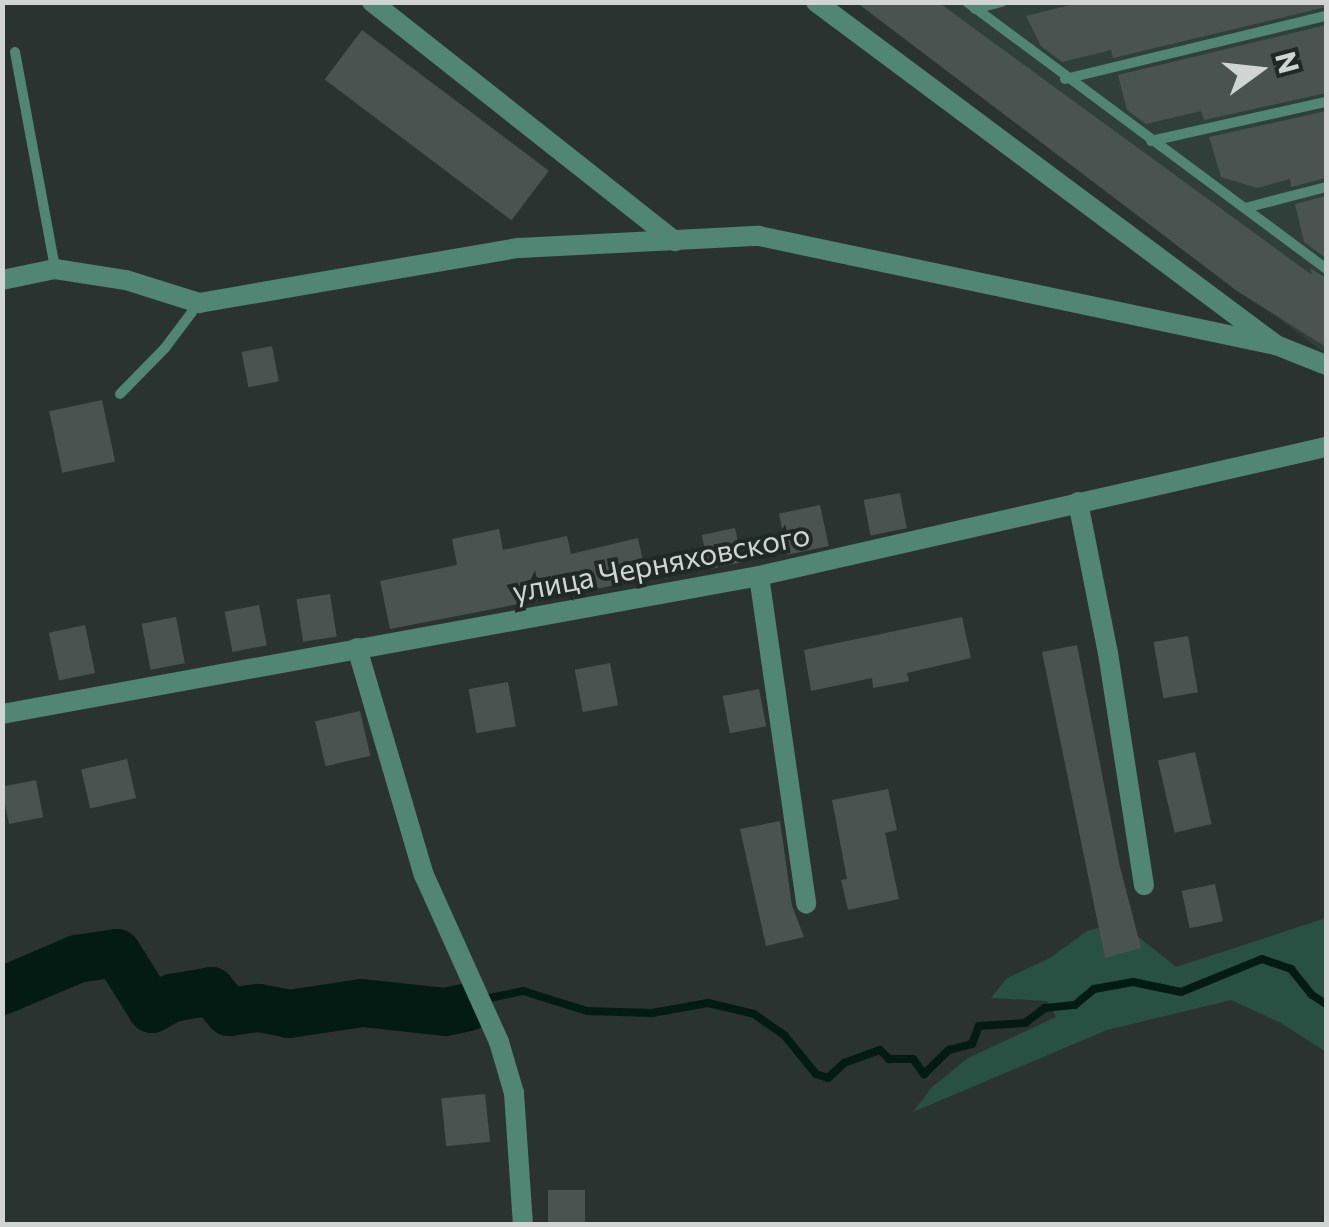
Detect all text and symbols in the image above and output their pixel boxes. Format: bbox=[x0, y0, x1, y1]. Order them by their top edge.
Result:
north arrow bbox=[1209, 20, 1309, 120]
text: N bbox=[1269, 48, 1307, 77]
street label: улица Черняховского bbox=[509, 515, 813, 609]

